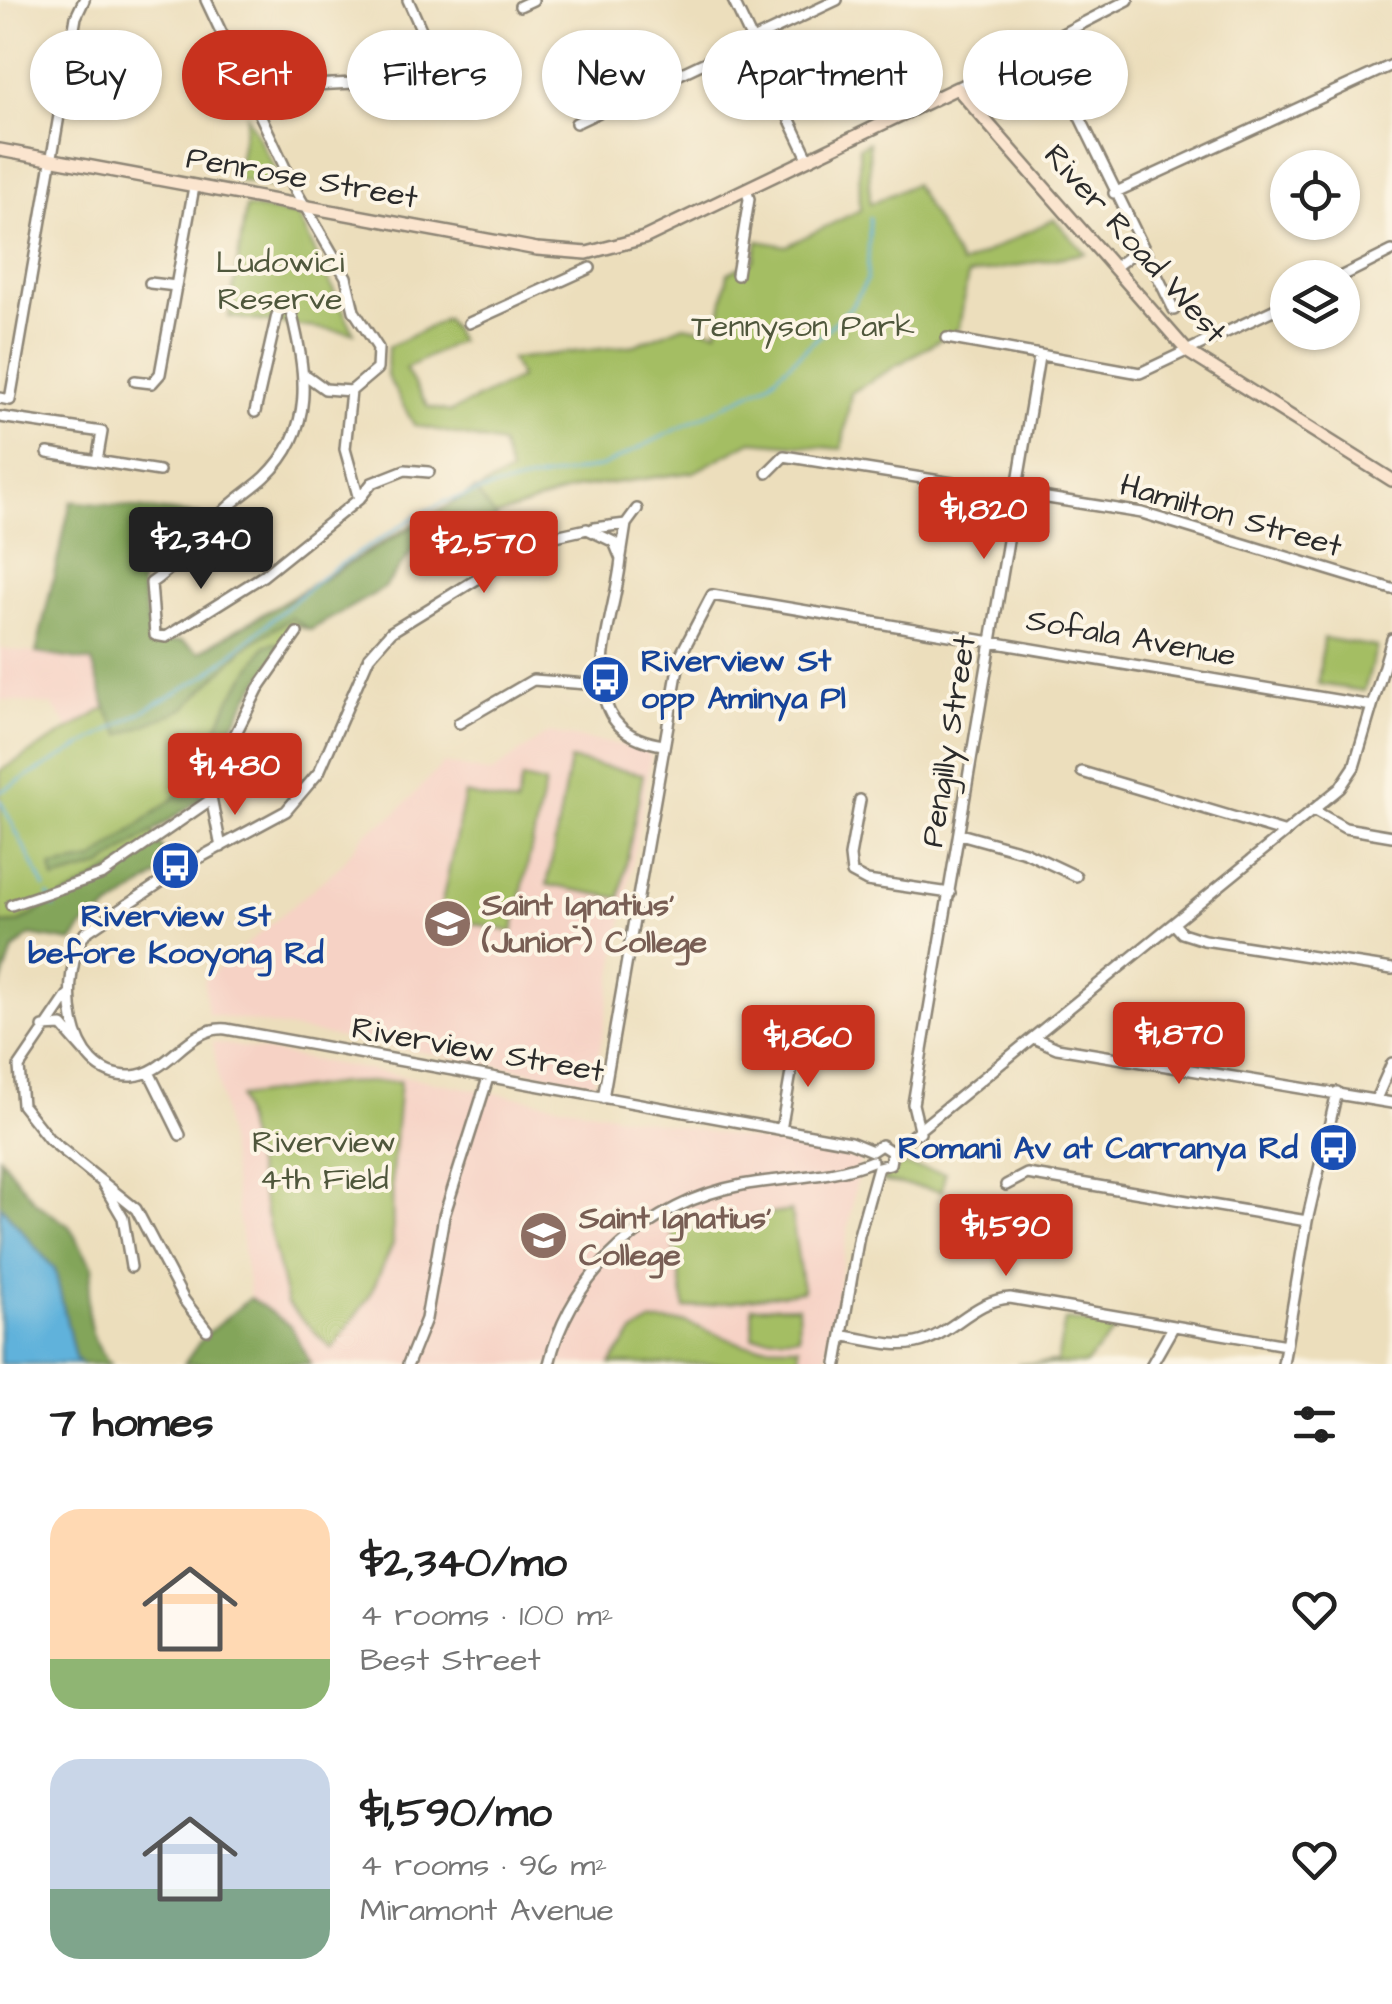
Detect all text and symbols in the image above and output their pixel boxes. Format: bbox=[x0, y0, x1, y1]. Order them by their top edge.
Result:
chip: Buy bbox=[30, 30, 162, 120]
chip: Rent bbox=[182, 30, 327, 120]
chip: Filters bbox=[347, 30, 522, 120]
chip: New bbox=[542, 30, 682, 120]
chip: Apartment bbox=[702, 30, 943, 120]
chip: House bbox=[963, 30, 1128, 120]
street label: River Road West bbox=[1033, 134, 1237, 354]
street label: Penrose Street bbox=[183, 136, 421, 221]
map controls bbox=[1270, 150, 1360, 350]
button: locate bbox=[1270, 150, 1360, 240]
park label: Ludowici Reserve bbox=[216, 240, 344, 322]
button: layers bbox=[1270, 260, 1360, 350]
park label: Tennyson Park bbox=[691, 304, 915, 349]
street label: Hamilton Street bbox=[1115, 463, 1347, 569]
pin: $1,820 bbox=[903, 477, 1065, 562]
text: $1,820 bbox=[941, 487, 1027, 532]
pin: $2,340 bbox=[120, 507, 282, 592]
pin: $2,570 bbox=[403, 511, 565, 596]
text: $2,340 bbox=[151, 517, 251, 562]
text: $2,570 bbox=[432, 521, 536, 566]
street label: Sofala Avenue bbox=[1023, 597, 1239, 679]
street label: Pengilly Street bbox=[910, 632, 988, 850]
place label: Riverview St opp Aminya Pl bbox=[641, 639, 846, 722]
bus stop icon: Riverview St opp Aminya Pl bbox=[580, 653, 632, 705]
pin: $1,480 bbox=[154, 733, 316, 818]
text: $1,480 bbox=[190, 743, 280, 788]
bus stop icon: Riverview St before Kooyong Rd bbox=[150, 840, 202, 892]
place label: Saint Ignatius' (Junior) College bbox=[481, 883, 707, 966]
place label: Riverview St before Kooyong Rd bbox=[28, 894, 324, 977]
school or university icon: Saint Ignatius' (Junior) College bbox=[421, 897, 473, 949]
pin: $1,870 bbox=[1098, 1002, 1260, 1087]
pin: $1,860 bbox=[727, 1005, 889, 1090]
street label: Riverview Street bbox=[348, 1006, 608, 1094]
text: $1,870 bbox=[1135, 1012, 1223, 1057]
text: $1,860 bbox=[764, 1015, 852, 1060]
park label: Riverview 4th Field bbox=[252, 1120, 396, 1202]
bus stop icon: Romani Av at Carranya Rd bbox=[1307, 1122, 1359, 1174]
place label: Romani Av at Carranya Rd bbox=[898, 1126, 1299, 1172]
pin: $1,590 bbox=[925, 1194, 1087, 1279]
place label: Saint Ignatius' College bbox=[578, 1196, 771, 1279]
text: $1,590 bbox=[962, 1204, 1050, 1249]
school or university icon: Saint Ignatius' College bbox=[518, 1210, 570, 1262]
text: 7 homes bbox=[50, 1395, 214, 1453]
icon: filters bbox=[1287, 1397, 1342, 1452]
text: $2,340/mo bbox=[360, 1535, 567, 1593]
icon: home bbox=[130, 1549, 250, 1669]
icon: heart bbox=[1287, 1582, 1342, 1637]
text: 4 rooms · 100 m² bbox=[360, 1593, 614, 1638]
text: Best Street bbox=[360, 1638, 541, 1683]
text: $1,590/mo bbox=[360, 1785, 552, 1843]
icon: home bbox=[130, 1799, 250, 1919]
icon: heart bbox=[1287, 1832, 1342, 1887]
text: 4 rooms · 96 m² bbox=[360, 1843, 607, 1888]
text: Miramont Avenue bbox=[360, 1888, 614, 1933]

